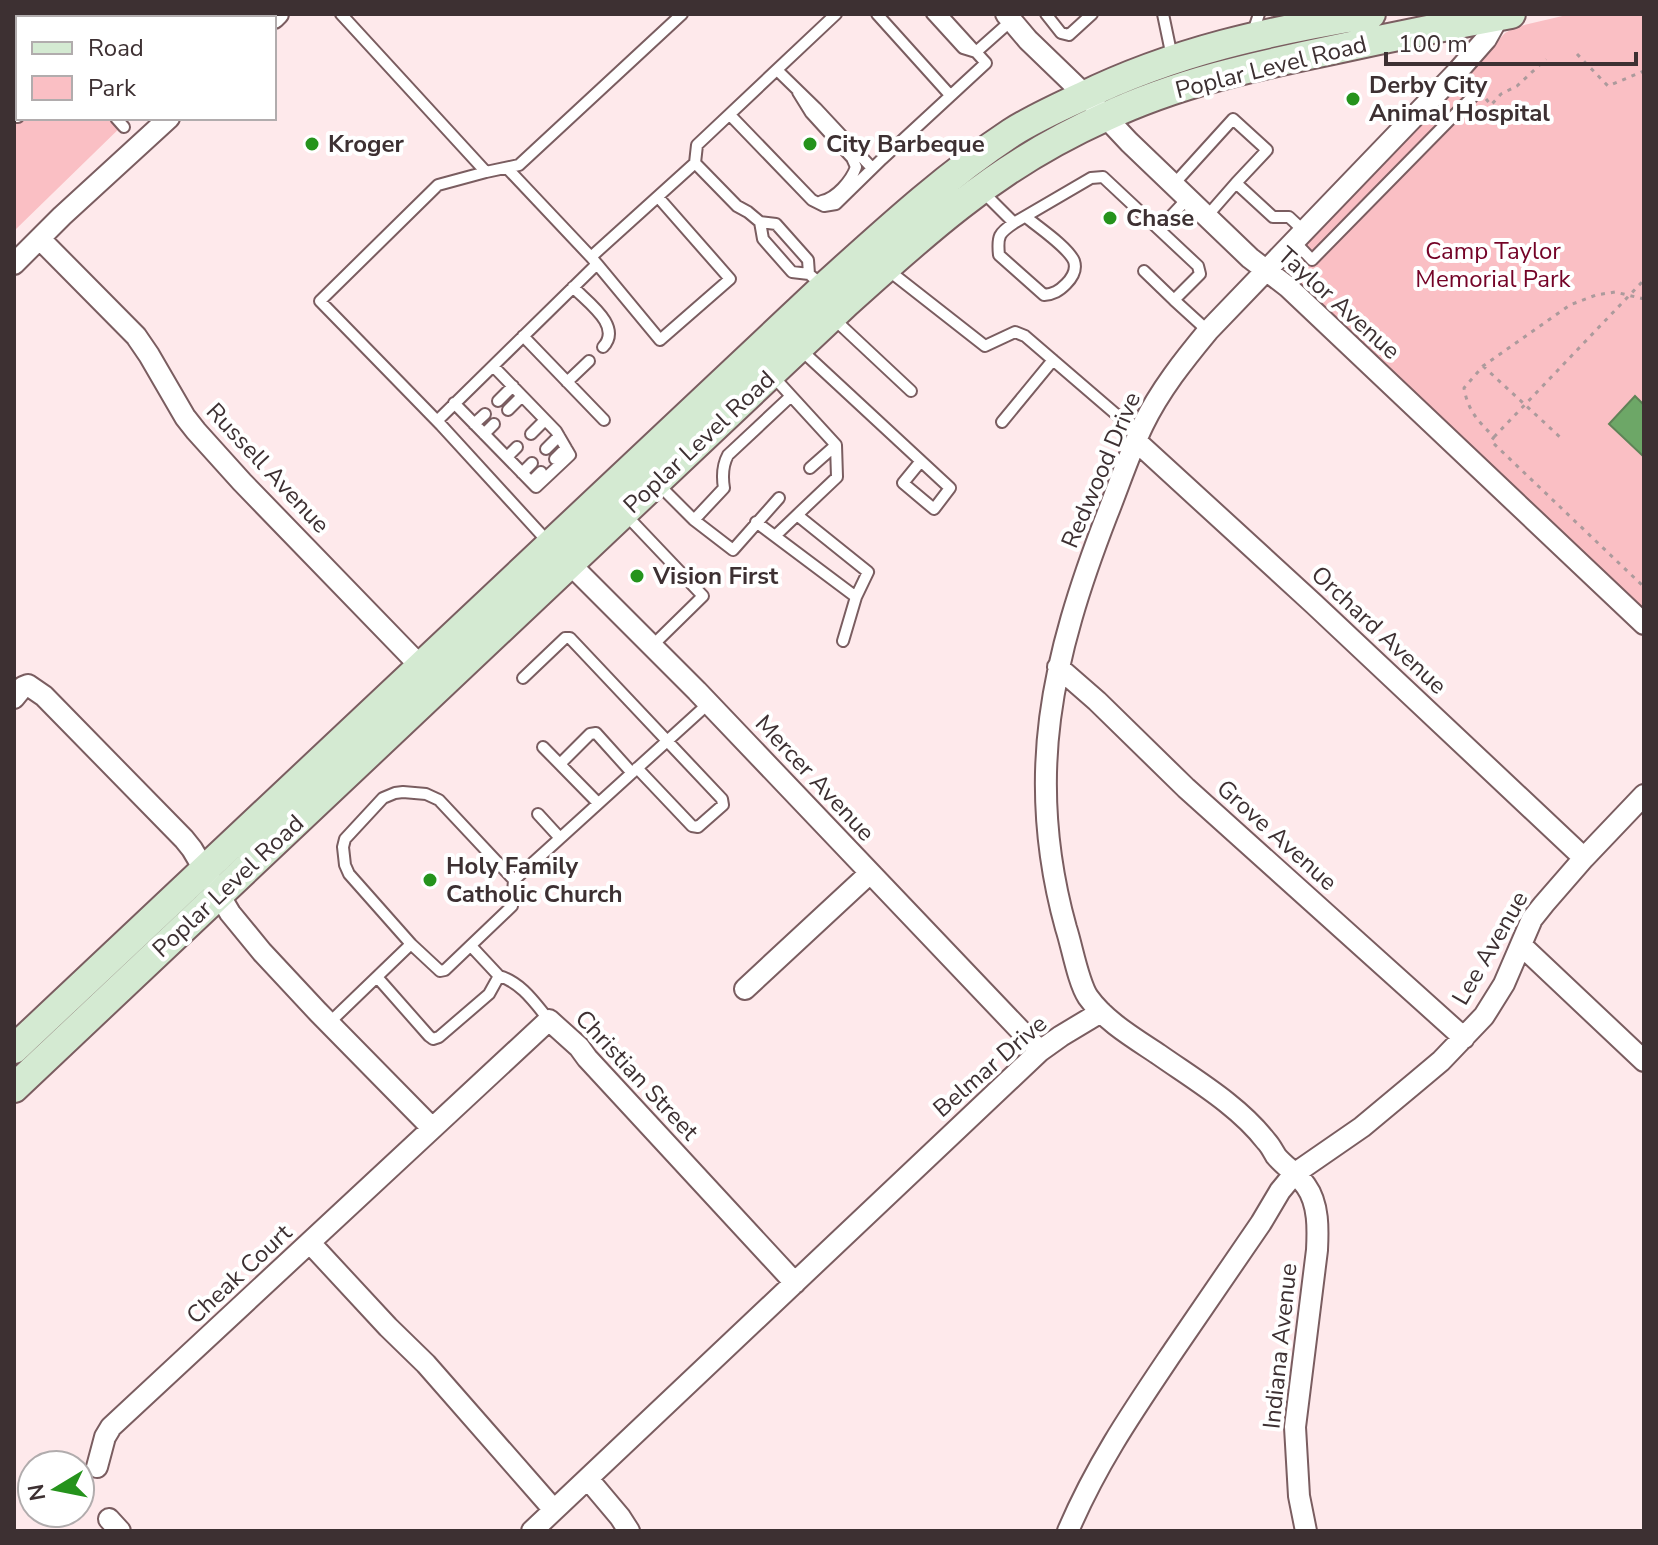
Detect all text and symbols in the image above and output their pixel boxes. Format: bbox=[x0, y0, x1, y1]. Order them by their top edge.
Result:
legend bbox=[16, 16, 276, 120]
scale bar bbox=[1386, 16, 1636, 66]
street label: Poplar Level Road bbox=[1172, 28, 1370, 106]
text: 100 m bbox=[1398, 28, 1468, 60]
text: Road bbox=[88, 32, 144, 64]
place label: Derby City Animal Hospital bbox=[1369, 69, 1550, 129]
text: Park bbox=[88, 72, 137, 104]
marker: Derby City Animal Hospital bbox=[1344, 90, 1362, 108]
place label: Kroger bbox=[328, 128, 404, 160]
place label: City Barbeque bbox=[826, 128, 985, 160]
marker: Kroger bbox=[303, 135, 321, 153]
marker: City Barbeque bbox=[801, 135, 819, 153]
place label: Chase bbox=[1126, 202, 1194, 234]
marker: Chase bbox=[1101, 209, 1119, 227]
park label: Camp Taylor Memorial Park bbox=[1415, 235, 1572, 295]
street label: Taylor Avenue bbox=[1271, 239, 1407, 367]
street label: Poplar Level Road bbox=[616, 363, 782, 521]
street label: Redwood Drive bbox=[1054, 387, 1148, 553]
street label: Russell Avenue bbox=[199, 396, 337, 540]
street label: Orchard Avenue bbox=[1304, 559, 1454, 701]
place label: Vision First bbox=[652, 560, 779, 592]
marker: Vision First bbox=[628, 567, 646, 585]
street label: Mercer Avenue bbox=[748, 708, 882, 848]
street label: Grove Avenue bbox=[1210, 772, 1344, 898]
street label: Poplar Level Road bbox=[145, 807, 311, 965]
place label: Holy Family Catholic Church bbox=[446, 850, 622, 910]
marker: Holy Family Catholic Church bbox=[421, 871, 439, 889]
street label: Lee Avenue bbox=[1445, 885, 1535, 1011]
street label: Christian Street bbox=[568, 1003, 706, 1148]
street label: Belmar Drive bbox=[926, 1008, 1054, 1124]
street label: Cheak Court bbox=[179, 1216, 299, 1331]
street label: Indiana Avenue bbox=[1255, 1262, 1305, 1430]
north arrow bbox=[16, 1449, 96, 1529]
text: N bbox=[21, 1482, 53, 1503]

